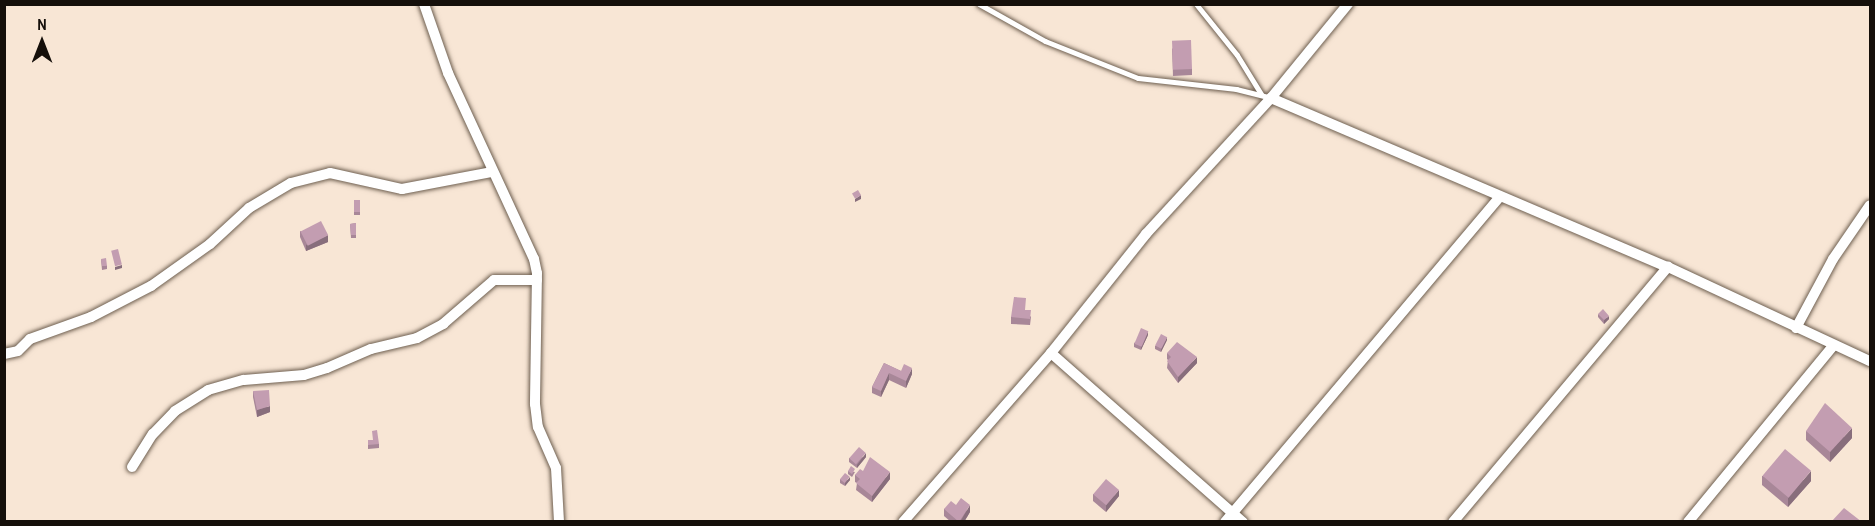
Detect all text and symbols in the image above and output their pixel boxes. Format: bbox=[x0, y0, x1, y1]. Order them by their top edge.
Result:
north arrow bbox=[12, 12, 72, 72]
text: N bbox=[37, 13, 47, 35]

